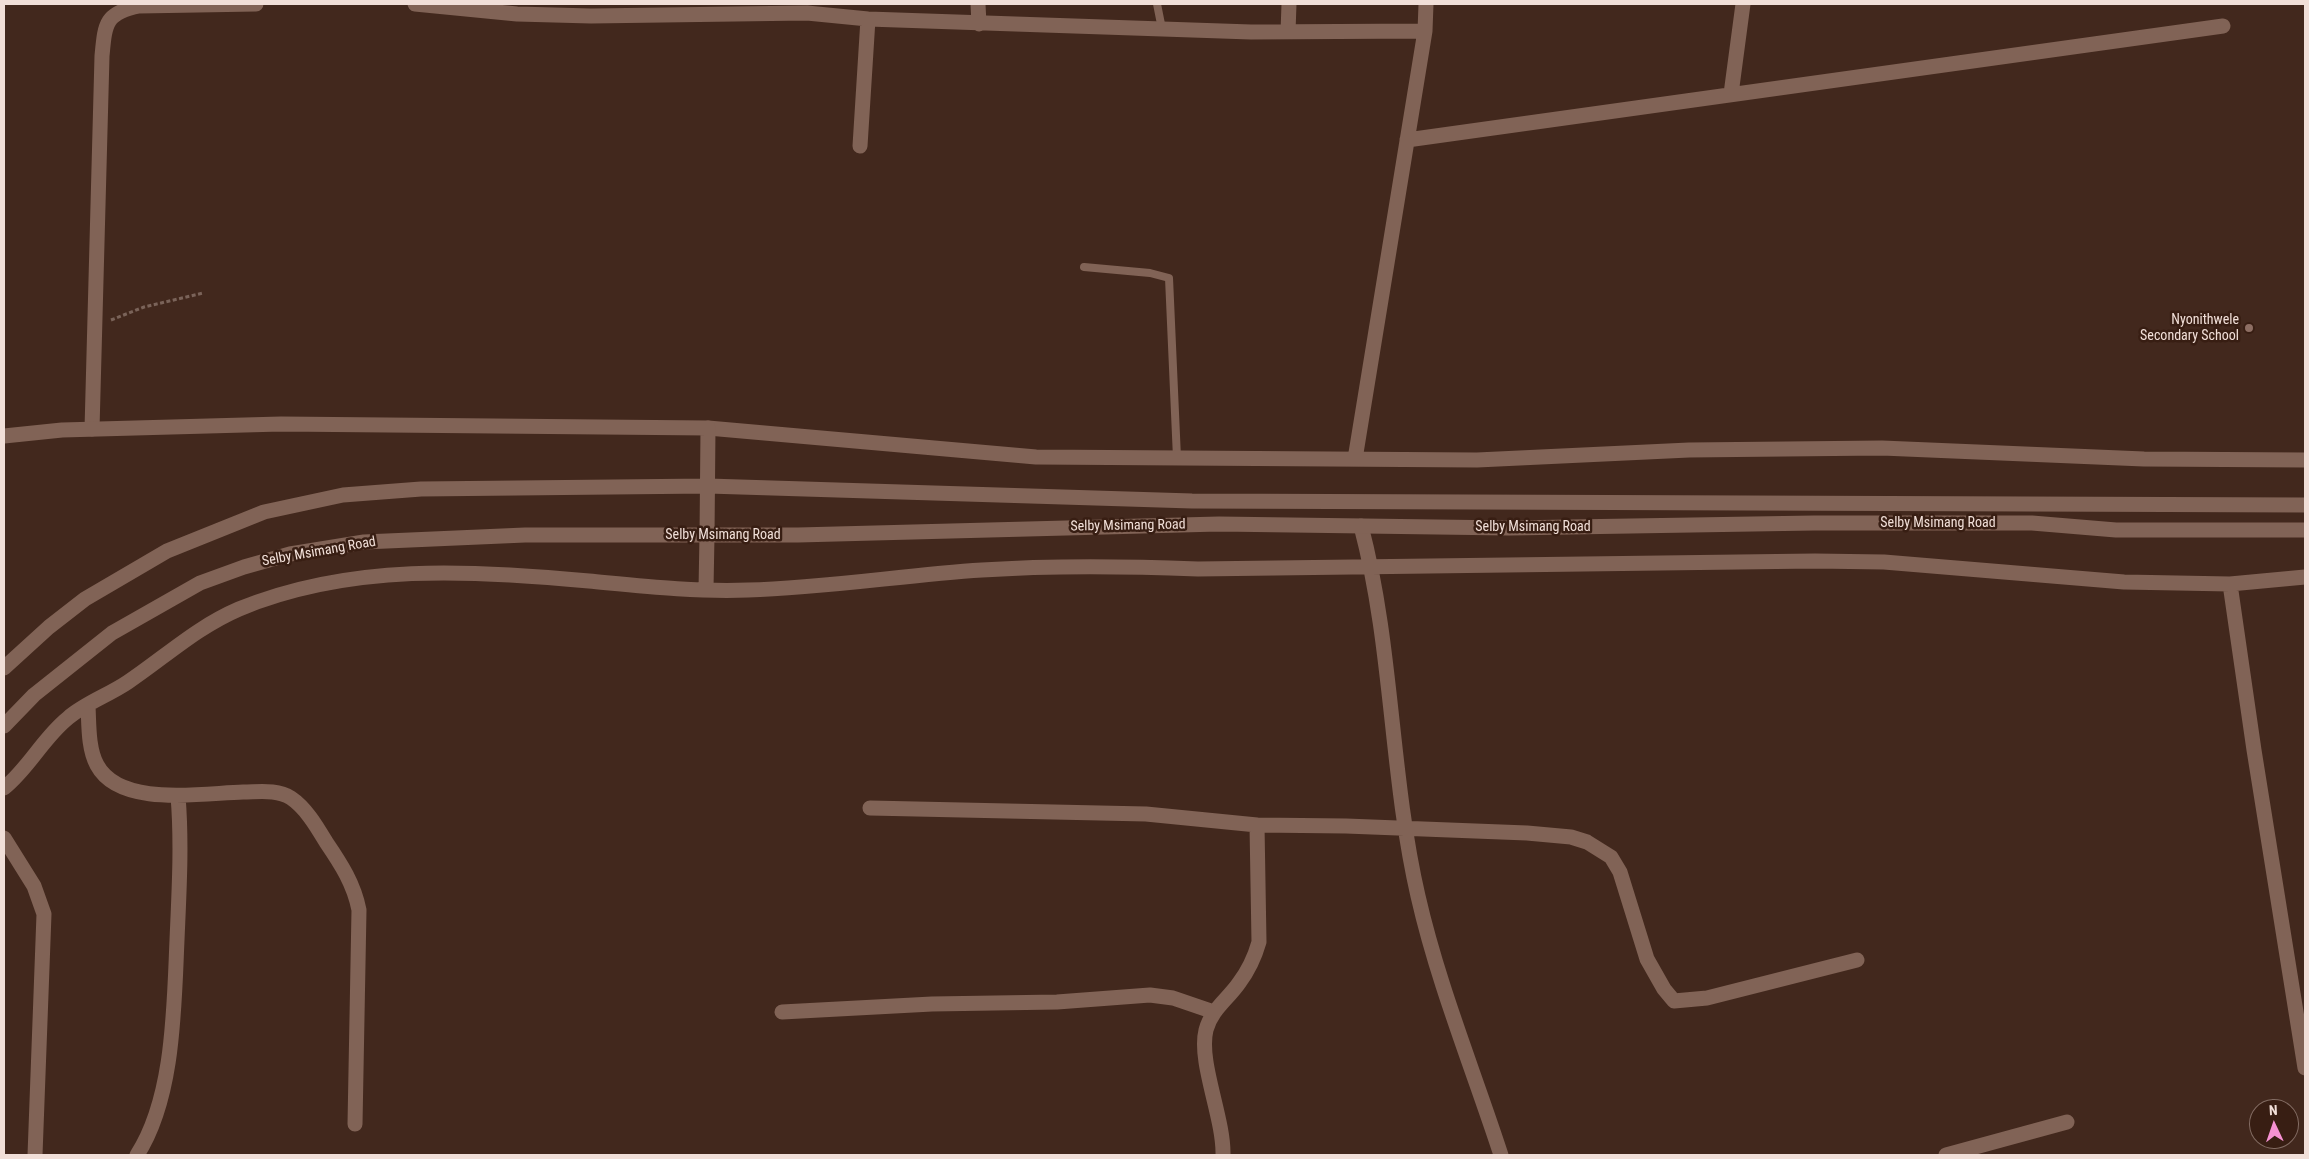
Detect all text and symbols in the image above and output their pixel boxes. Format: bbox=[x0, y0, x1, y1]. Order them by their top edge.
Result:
place label: Nyonithwele Secondary School bbox=[2140, 312, 2239, 344]
marker: Nyonithwele Secondary School bbox=[2243, 322, 2255, 334]
street label: Selby Msimang Road bbox=[1880, 515, 1996, 531]
street label: Selby Msimang Road bbox=[1070, 517, 1186, 535]
street label: Selby Msimang Road bbox=[1475, 519, 1591, 535]
street label: Selby Msimang Road bbox=[665, 527, 781, 543]
street label: Selby Msimang Road bbox=[261, 534, 377, 570]
north arrow bbox=[2249, 1099, 2299, 1149]
text: N bbox=[2269, 1102, 2278, 1118]

